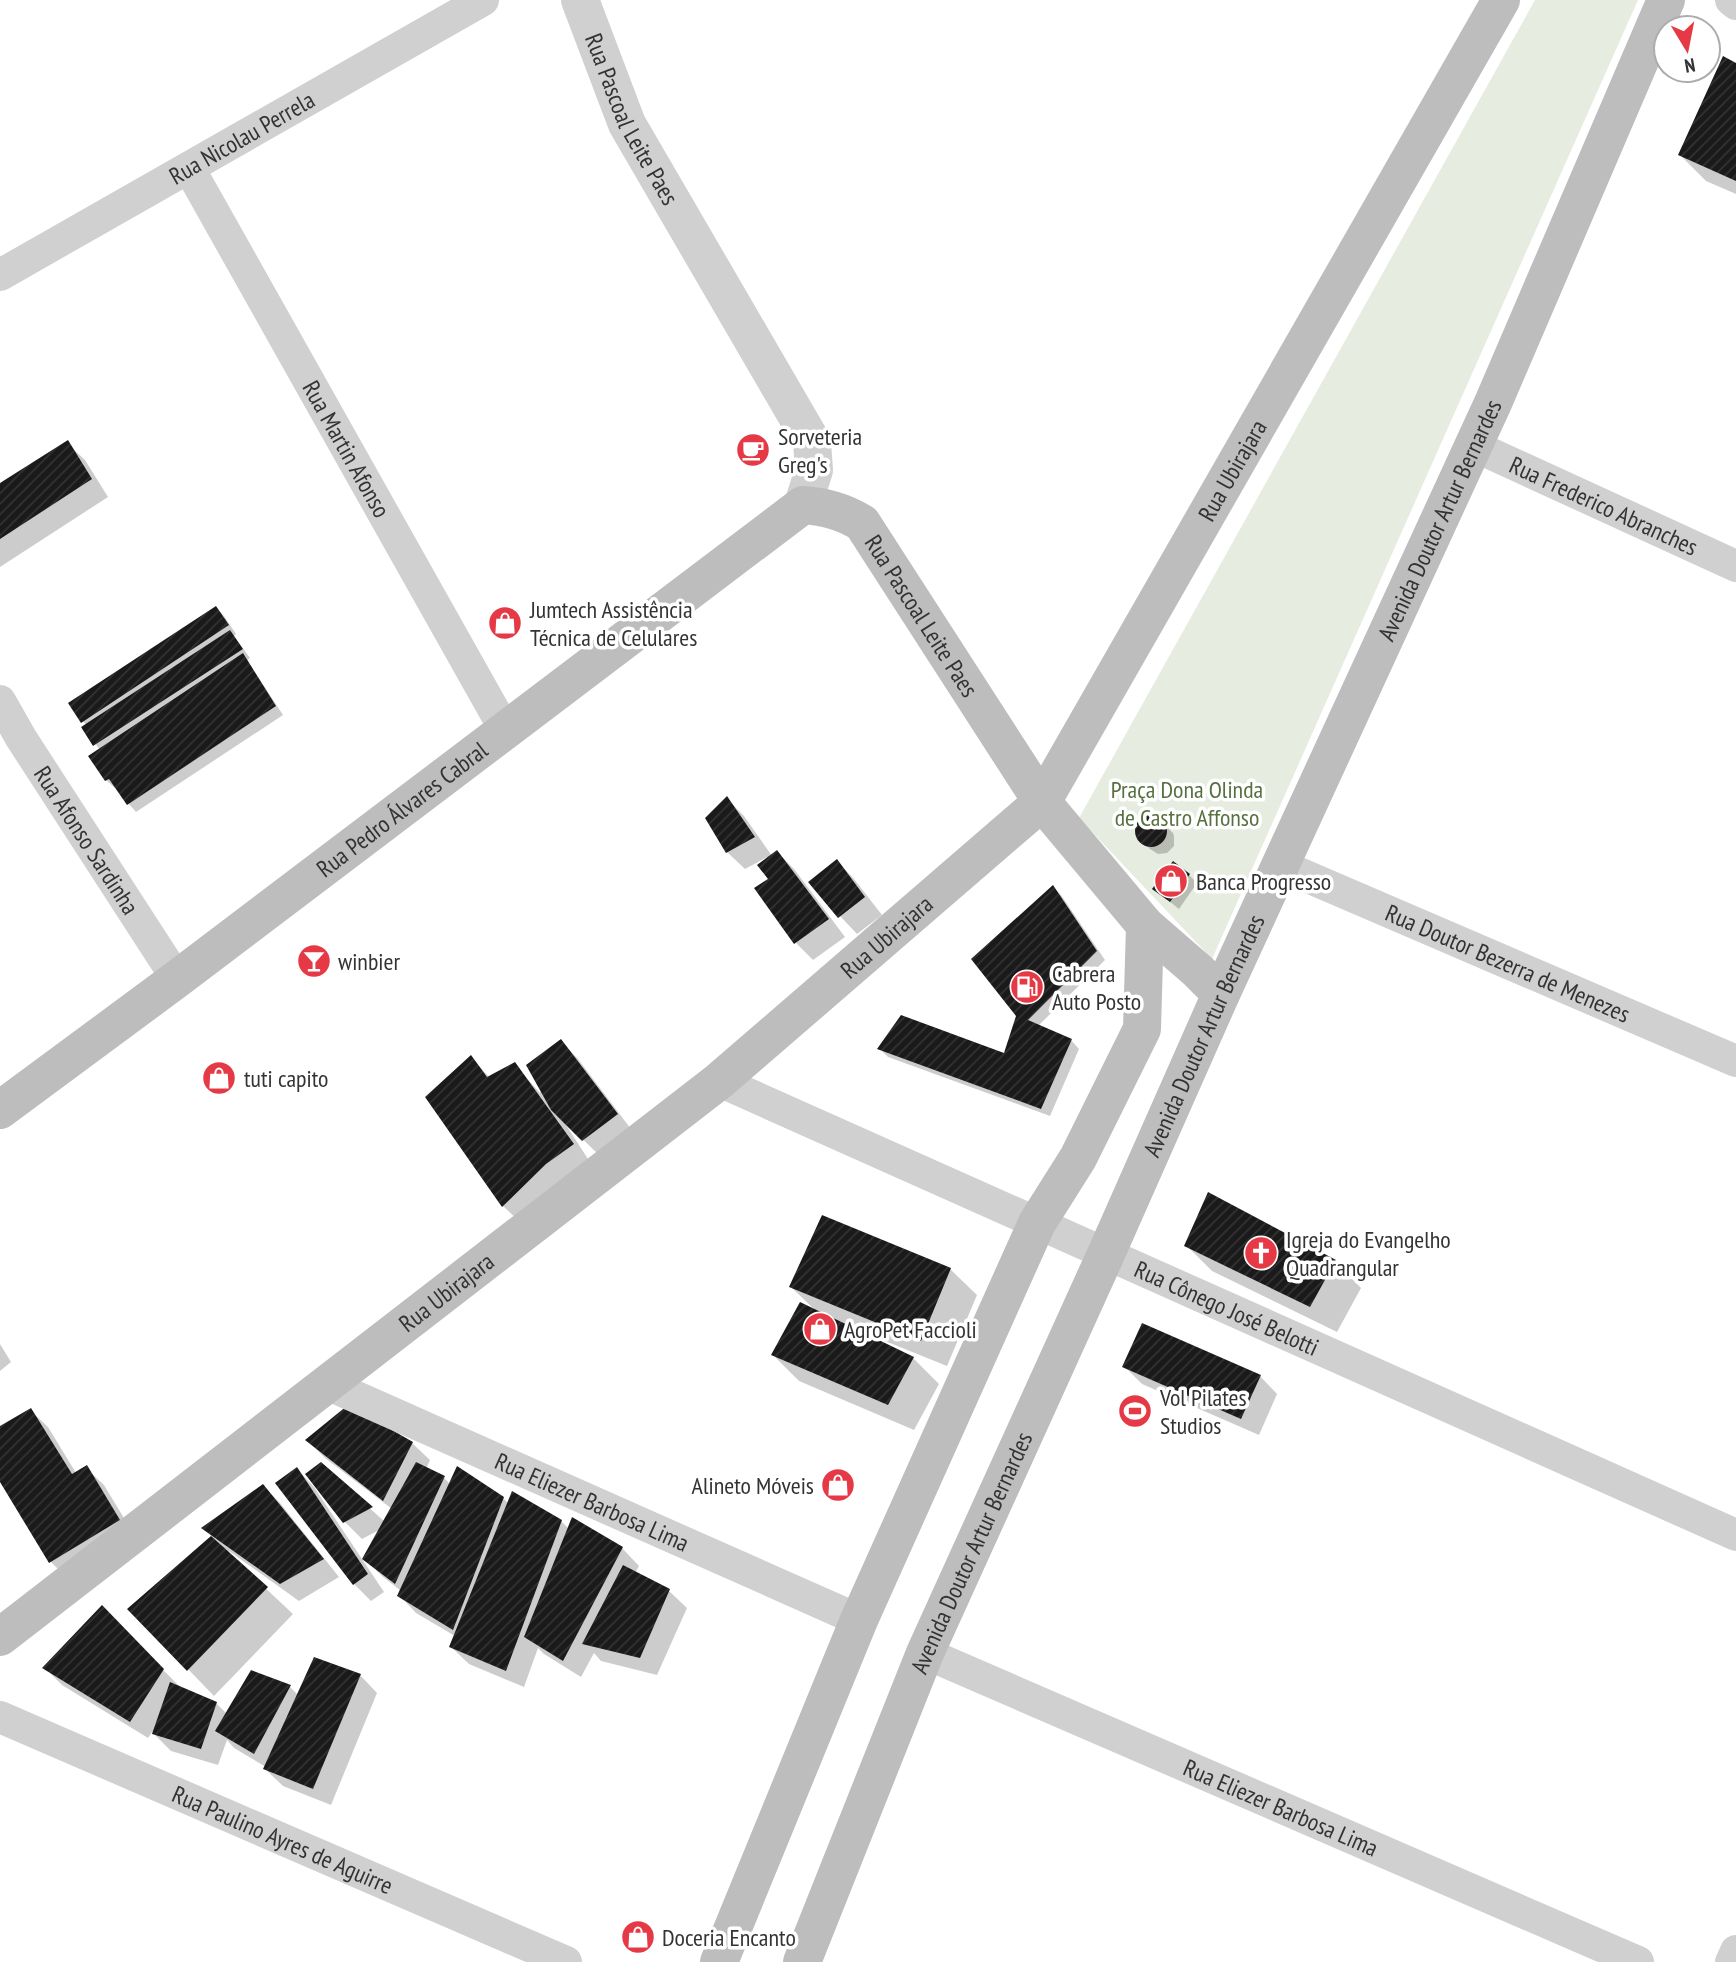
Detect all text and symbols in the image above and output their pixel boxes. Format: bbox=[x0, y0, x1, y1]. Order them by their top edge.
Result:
north arrow bbox=[1652, 14, 1722, 84]
street label: Rua Pascoal Leite Paes bbox=[578, 29, 686, 210]
text: N bbox=[1683, 53, 1697, 78]
street label: Rua Nicolau Perrela bbox=[163, 84, 320, 191]
street label: Rua Martin Afonso bbox=[296, 375, 398, 523]
street label: Avenida Doutor Artur Bernardes bbox=[1370, 394, 1508, 645]
street label: Rua Ubirajara bbox=[1191, 414, 1273, 526]
place label: Sorveteria Greg's bbox=[778, 421, 862, 480]
cafe icon: Sorveteria Greg's bbox=[734, 431, 772, 469]
street label: Rua Frederico Abranches bbox=[1505, 449, 1703, 562]
street label: Rua Pascoal Leite Paes bbox=[858, 529, 985, 703]
place label: Jumtech Assistência Técnica de Celulares bbox=[529, 594, 697, 653]
shop icon: Jumtech Assistência Técnica de Celulares bbox=[486, 604, 524, 642]
street label: Rua Pedro Álvares Cabral bbox=[310, 734, 494, 884]
street label: Rua Afonso Sardinha bbox=[28, 760, 146, 920]
park label: Praça Dona Olinda de Castro Affonso bbox=[1111, 774, 1263, 833]
shop icon: Banca Progresso bbox=[1152, 862, 1190, 900]
place label: Banca Progresso bbox=[1196, 866, 1331, 897]
street label: Rua Ubirajara bbox=[834, 888, 939, 985]
street label: Rua Doutor Bezerra de Menezes bbox=[1381, 897, 1635, 1029]
street label: Avenida Doutor Artur Bernardes bbox=[1136, 909, 1271, 1161]
bar icon: winbier bbox=[295, 942, 333, 980]
place label: winbier bbox=[338, 946, 400, 977]
place label: Cabrera Auto Posto bbox=[1052, 958, 1141, 1017]
fuel station icon: Cabrera Auto Posto bbox=[1008, 968, 1046, 1006]
shop icon: tuti capito bbox=[200, 1059, 238, 1097]
place label: tuti capito bbox=[244, 1063, 328, 1094]
place label: Igreja do Evangelho Quadrangular bbox=[1286, 1224, 1451, 1283]
church icon: Igreja do Evangelho Quadrangular bbox=[1242, 1234, 1280, 1272]
street label: Rua Ubirajara bbox=[392, 1245, 500, 1338]
street label: Rua Cônego José Belotti bbox=[1130, 1253, 1324, 1362]
shop icon: AgroPet Faccioli bbox=[801, 1310, 839, 1348]
place label: AgroPet Faccioli bbox=[844, 1314, 977, 1345]
place label: Vol Pilates Studios bbox=[1159, 1382, 1247, 1441]
sports icon: Vol Pilates Studios bbox=[1116, 1392, 1154, 1430]
street label: Avenida Doutor Artur Bernardes bbox=[903, 1427, 1039, 1678]
street label: Rua Eliezer Barbosa Lima bbox=[490, 1445, 694, 1558]
shop icon: Alineto Móveis bbox=[819, 1466, 857, 1504]
place label: Alineto Móveis bbox=[692, 1470, 814, 1501]
street label: Rua Eliezer Barbosa Lima bbox=[1179, 1752, 1383, 1863]
street label: Rua Paulino Ayres de Aguirre bbox=[168, 1778, 398, 1901]
shop icon: Doceria Encanto bbox=[619, 1918, 657, 1956]
place label: Doceria Encanto bbox=[662, 1922, 796, 1953]

